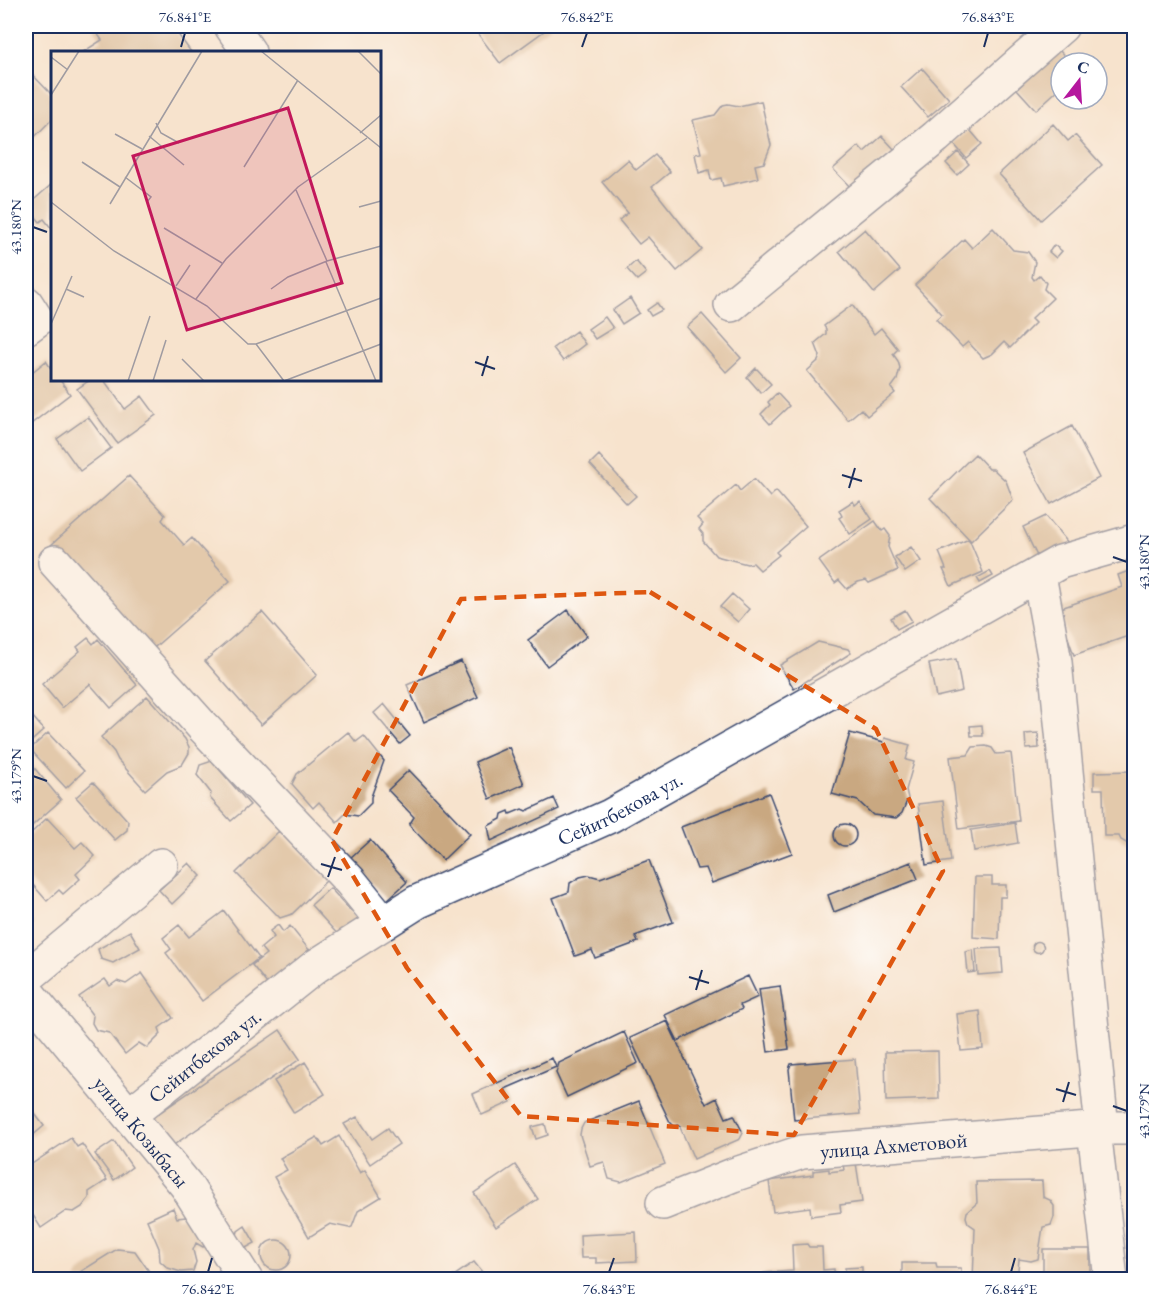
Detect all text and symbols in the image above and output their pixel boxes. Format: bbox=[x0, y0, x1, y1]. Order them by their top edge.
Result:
text: 76.841°E bbox=[159, 7, 212, 26]
text: 76.842°E bbox=[561, 7, 614, 26]
text: 76.843°E bbox=[962, 7, 1015, 26]
inset map bbox=[51, 51, 381, 381]
north arrow bbox=[1049, 51, 1109, 111]
text: С bbox=[1075, 55, 1092, 79]
text: 43.180°N bbox=[6, 199, 25, 255]
text: 43.180°N bbox=[1134, 534, 1153, 590]
text: 43.179°N bbox=[6, 748, 25, 804]
street label: Сейитбекова ул. bbox=[553, 765, 687, 851]
street label: Сейитбекова ул. bbox=[142, 1002, 266, 1108]
street label: улица Козыбасы bbox=[88, 1070, 196, 1193]
text: 43.179°N bbox=[1134, 1083, 1153, 1139]
street label: улица Ахметовой bbox=[819, 1125, 968, 1164]
text: 76.842°E bbox=[182, 1279, 235, 1298]
text: 76.843°E bbox=[583, 1279, 636, 1298]
text: 76.844°E bbox=[985, 1279, 1038, 1298]

